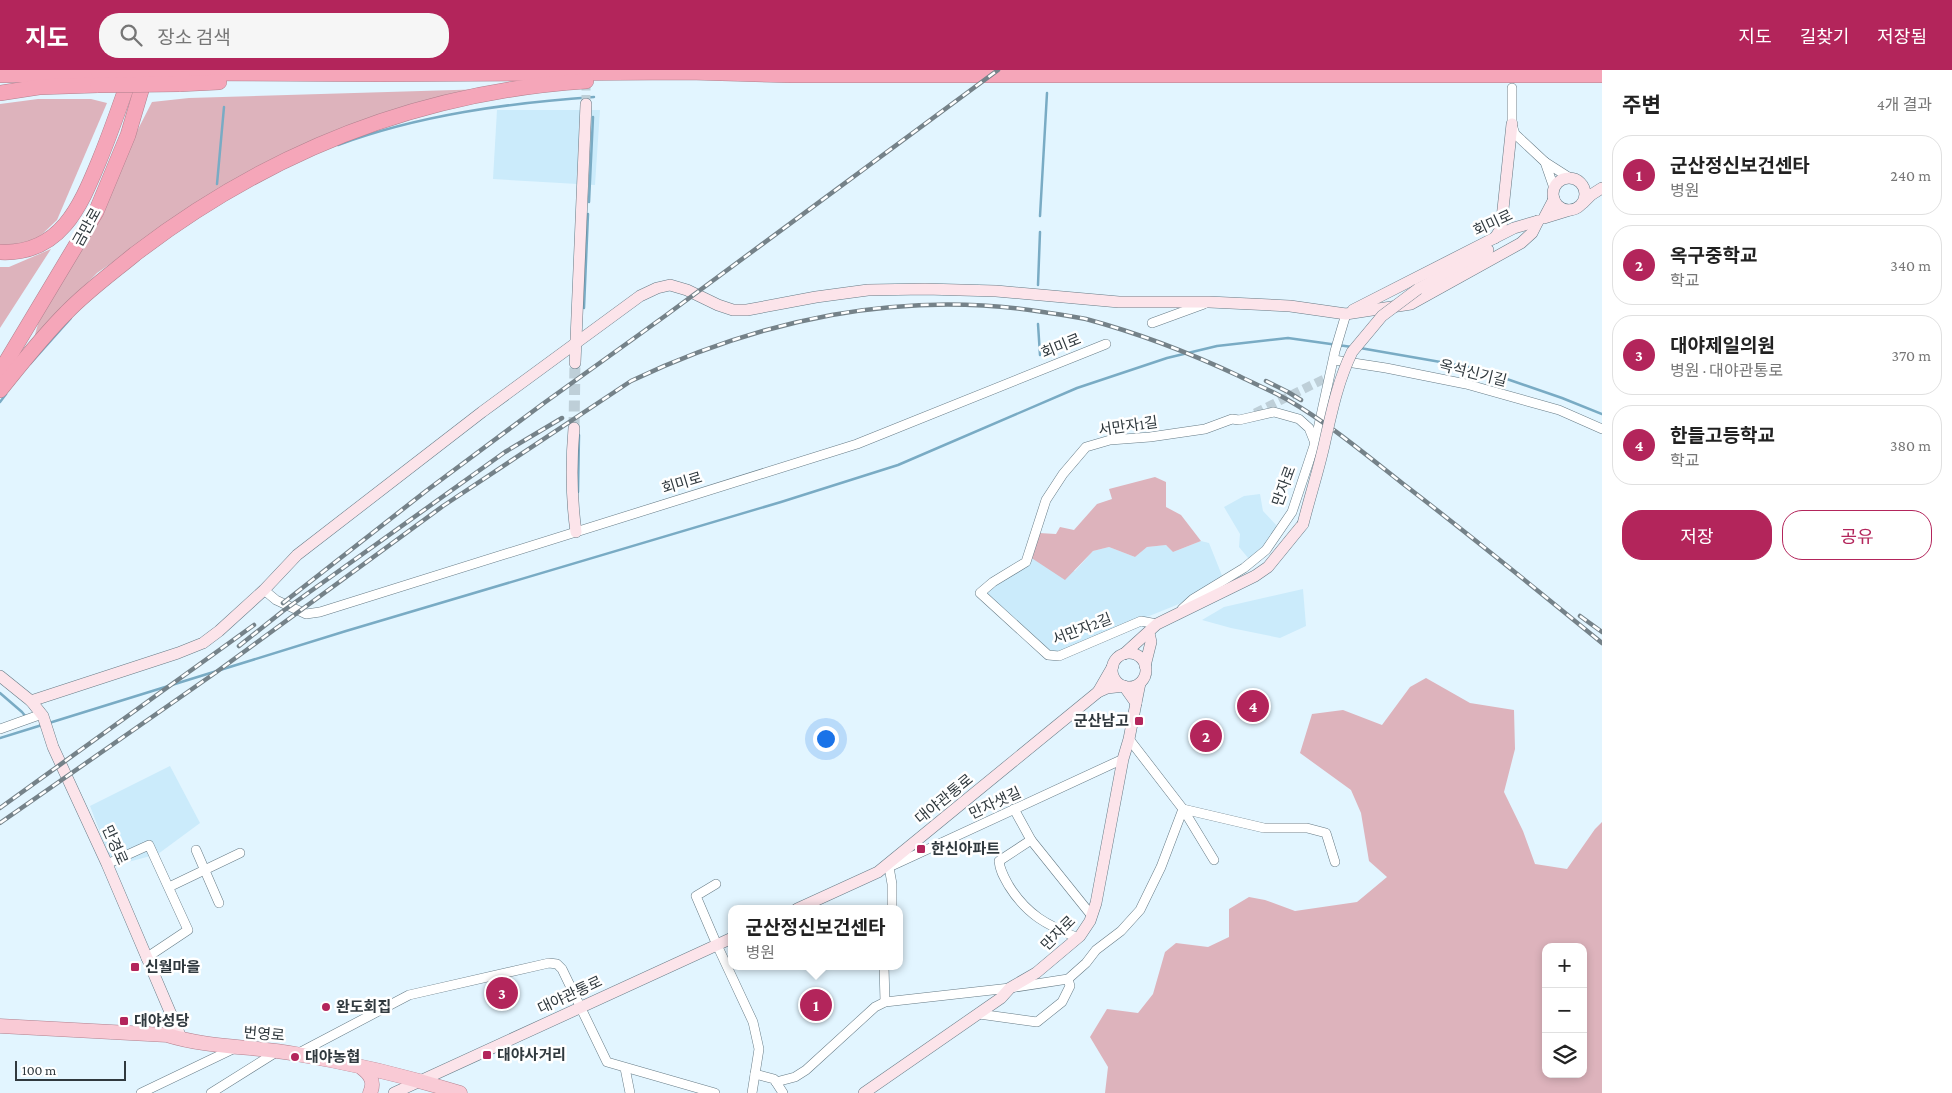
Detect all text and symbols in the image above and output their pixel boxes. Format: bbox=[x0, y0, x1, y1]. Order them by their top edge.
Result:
search box bbox=[99, 13, 449, 58]
icon: search bbox=[117, 21, 145, 49]
text: 지도 bbox=[25, 24, 69, 51]
text: 장소 검색 bbox=[157, 27, 231, 48]
text: 지도 bbox=[1739, 27, 1772, 47]
text: 길찾기 bbox=[1800, 27, 1849, 47]
text: 저장됨 bbox=[1877, 27, 1927, 47]
text: 주변 bbox=[1622, 93, 1661, 117]
text: 4개 결과 bbox=[1877, 96, 1932, 113]
text: 군산정신보건센타 bbox=[1670, 155, 1810, 176]
text: 1 bbox=[1636, 167, 1642, 184]
text: 240 m bbox=[1890, 167, 1931, 184]
text: 병원 bbox=[1670, 182, 1699, 199]
street label: 금만로 bbox=[70, 205, 104, 249]
street label: 회미로 bbox=[1471, 207, 1515, 239]
text: 옥구중학교 bbox=[1670, 245, 1757, 266]
text: 2 bbox=[1635, 257, 1643, 274]
text: 340 m bbox=[1890, 257, 1931, 274]
text: 학교 bbox=[1670, 272, 1699, 289]
street label: 회미로 bbox=[1039, 331, 1083, 361]
text: 대야제일의원 bbox=[1670, 335, 1775, 356]
text: 3 bbox=[1635, 347, 1643, 364]
text: 370 m bbox=[1892, 347, 1931, 364]
street label: 옥석신기길 bbox=[1438, 357, 1508, 389]
text: 병원 · 대야관통로 bbox=[1670, 362, 1783, 379]
street label: 서만자1길 bbox=[1097, 414, 1159, 438]
text: 한들고등학교 bbox=[1670, 425, 1775, 446]
text: 4 bbox=[1635, 437, 1643, 454]
text: 380 m bbox=[1890, 437, 1931, 454]
text: 학교 bbox=[1670, 452, 1699, 469]
street label: 만자로 bbox=[1269, 464, 1299, 508]
street label: 회미로 bbox=[660, 469, 704, 497]
button: 저장 bbox=[1622, 510, 1772, 560]
button: 공유 bbox=[1782, 510, 1932, 560]
street label: 서만자2길 bbox=[1050, 610, 1114, 648]
pin: 4 bbox=[1237, 687, 1269, 725]
place label: 군산남고 bbox=[1074, 713, 1129, 729]
marker: 군산남고 bbox=[1133, 715, 1145, 727]
pin: 2 bbox=[1190, 717, 1222, 755]
your location bbox=[813, 726, 839, 752]
street label: 대야관통로 bbox=[912, 771, 976, 827]
street label: 만자샛길 bbox=[967, 784, 1023, 822]
street label: 만경로 bbox=[99, 823, 131, 867]
place label: 한신아파트 bbox=[931, 841, 1000, 857]
marker: 한신아파트 bbox=[915, 843, 927, 855]
popup bbox=[728, 905, 903, 970]
street label: 만자로 bbox=[1038, 913, 1078, 953]
text: 군산정신보건센타 bbox=[746, 917, 885, 938]
map controls bbox=[1542, 943, 1587, 1078]
button: + bbox=[1542, 943, 1587, 988]
text: 병원 bbox=[746, 944, 775, 961]
place label: 신월마을 bbox=[145, 959, 200, 975]
marker: 신월마을 bbox=[129, 961, 141, 973]
street label: 대야관통로 bbox=[535, 973, 605, 1017]
pin: 3 bbox=[486, 974, 518, 1012]
pin: 1 bbox=[800, 986, 832, 1024]
button: − bbox=[1542, 988, 1587, 1033]
place label: 완도회집 bbox=[336, 999, 391, 1015]
marker: 완도회집 bbox=[320, 1001, 332, 1013]
place label: 대야성당 bbox=[134, 1013, 189, 1029]
marker: 대야성당 bbox=[118, 1015, 130, 1027]
street label: 번영로 bbox=[243, 1024, 285, 1044]
button: layers bbox=[1542, 1033, 1587, 1078]
place label: 대야사거리 bbox=[497, 1047, 566, 1063]
place label: 대야농협 bbox=[305, 1049, 360, 1065]
marker: 대야사거리 bbox=[481, 1049, 493, 1061]
marker: 대야농협 bbox=[289, 1051, 301, 1063]
scale bar bbox=[15, 1058, 126, 1081]
text: 100 m bbox=[22, 1062, 56, 1078]

